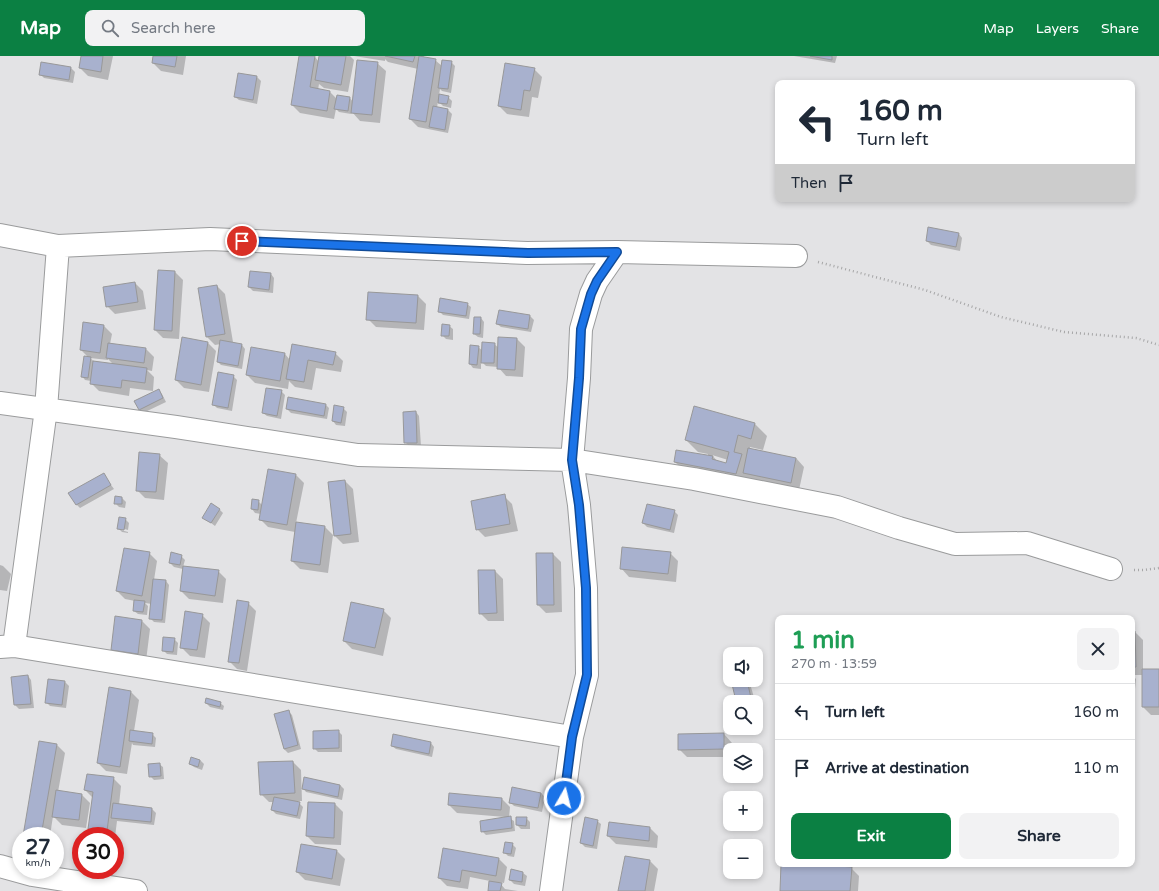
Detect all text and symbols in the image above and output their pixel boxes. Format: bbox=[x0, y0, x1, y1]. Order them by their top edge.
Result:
search box bbox=[85, 10, 365, 46]
text: Map bbox=[20, 17, 61, 39]
icon: search bbox=[99, 17, 121, 39]
text: Search here bbox=[131, 19, 215, 37]
text: Map bbox=[984, 20, 1014, 37]
text: Layers bbox=[1036, 20, 1079, 37]
text: Share bbox=[1101, 20, 1139, 37]
text: 160 m bbox=[857, 94, 943, 128]
icon: left bbox=[791, 96, 843, 148]
text: Turn left bbox=[857, 128, 929, 150]
icon: arrive bbox=[835, 172, 857, 194]
text: Then bbox=[791, 174, 827, 192]
pin bbox=[225, 224, 259, 258]
icon: arrive bbox=[231, 230, 253, 252]
text: 1 min bbox=[791, 626, 855, 655]
button: close bbox=[1077, 628, 1119, 670]
map controls bbox=[723, 647, 763, 879]
button: sound bbox=[723, 647, 763, 687]
text: 270 m · 13:59 bbox=[791, 656, 877, 672]
button: search bbox=[723, 695, 763, 735]
icon: left bbox=[791, 701, 813, 723]
text: Turn left bbox=[825, 703, 885, 721]
text: 160 m bbox=[1073, 703, 1119, 721]
button: layers bbox=[723, 743, 763, 783]
icon: arrive bbox=[791, 757, 813, 779]
text: Arrive at destination bbox=[825, 759, 969, 777]
text: 110 m bbox=[1073, 759, 1119, 777]
position arrow bbox=[543, 777, 585, 819]
button: + bbox=[723, 791, 763, 831]
button: Exit bbox=[791, 813, 951, 859]
button: Share bbox=[959, 813, 1119, 859]
speed limit sign: 30 bbox=[72, 827, 124, 879]
text: 27 bbox=[25, 836, 51, 860]
button: − bbox=[723, 839, 763, 879]
text: km/h bbox=[25, 857, 51, 869]

